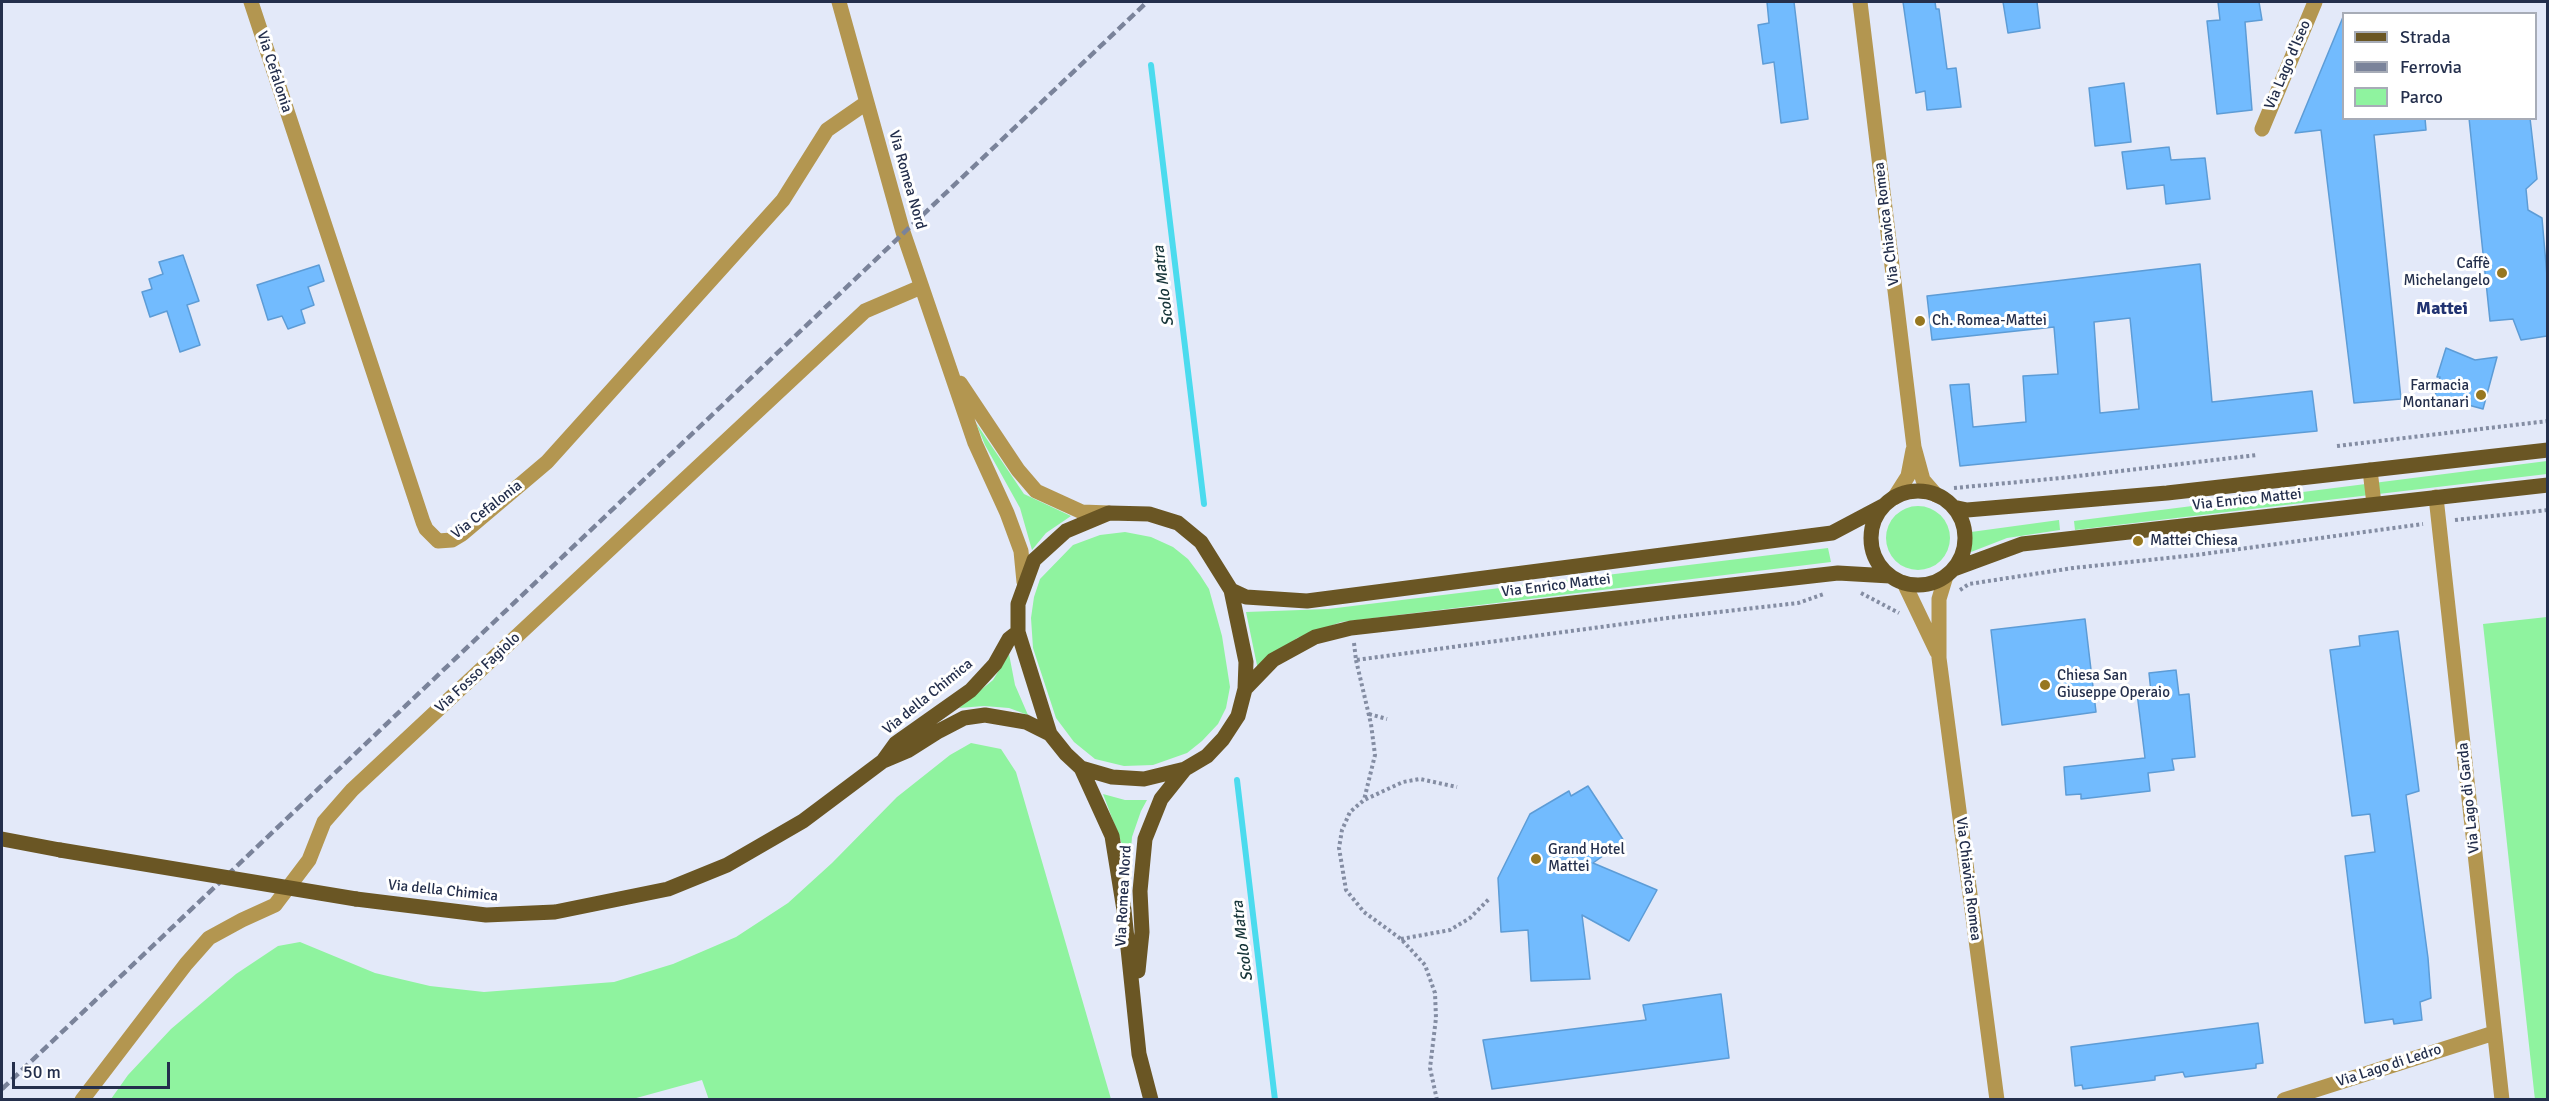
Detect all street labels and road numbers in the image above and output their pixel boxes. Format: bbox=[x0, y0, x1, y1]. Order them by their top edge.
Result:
street label: Via Lago d'Iseo bbox=[2261, 18, 2315, 112]
street label: Via Cefalonia bbox=[252, 29, 296, 115]
street label: Via Romea Nord bbox=[884, 129, 930, 231]
street label: Via Chiavica Romea bbox=[1870, 161, 1904, 287]
street label: Via Cefalonia bbox=[448, 477, 526, 543]
street label: Via Enrico Mattei bbox=[2192, 485, 2302, 515]
street label: Via Enrico Mattei bbox=[1500, 570, 1612, 602]
street label: Via Fosso Fagiolo bbox=[432, 629, 524, 717]
street label: Via della Chimica bbox=[879, 655, 977, 739]
street label: Via Lago di Garda bbox=[2454, 742, 2484, 854]
street label: Via Chiavica Romea bbox=[1951, 816, 1985, 942]
street label: Via Romea Nord bbox=[1112, 845, 1136, 947]
street label: Via della Chimica bbox=[387, 876, 499, 906]
street label: Via Lago di Ledro bbox=[2334, 1041, 2444, 1091]

